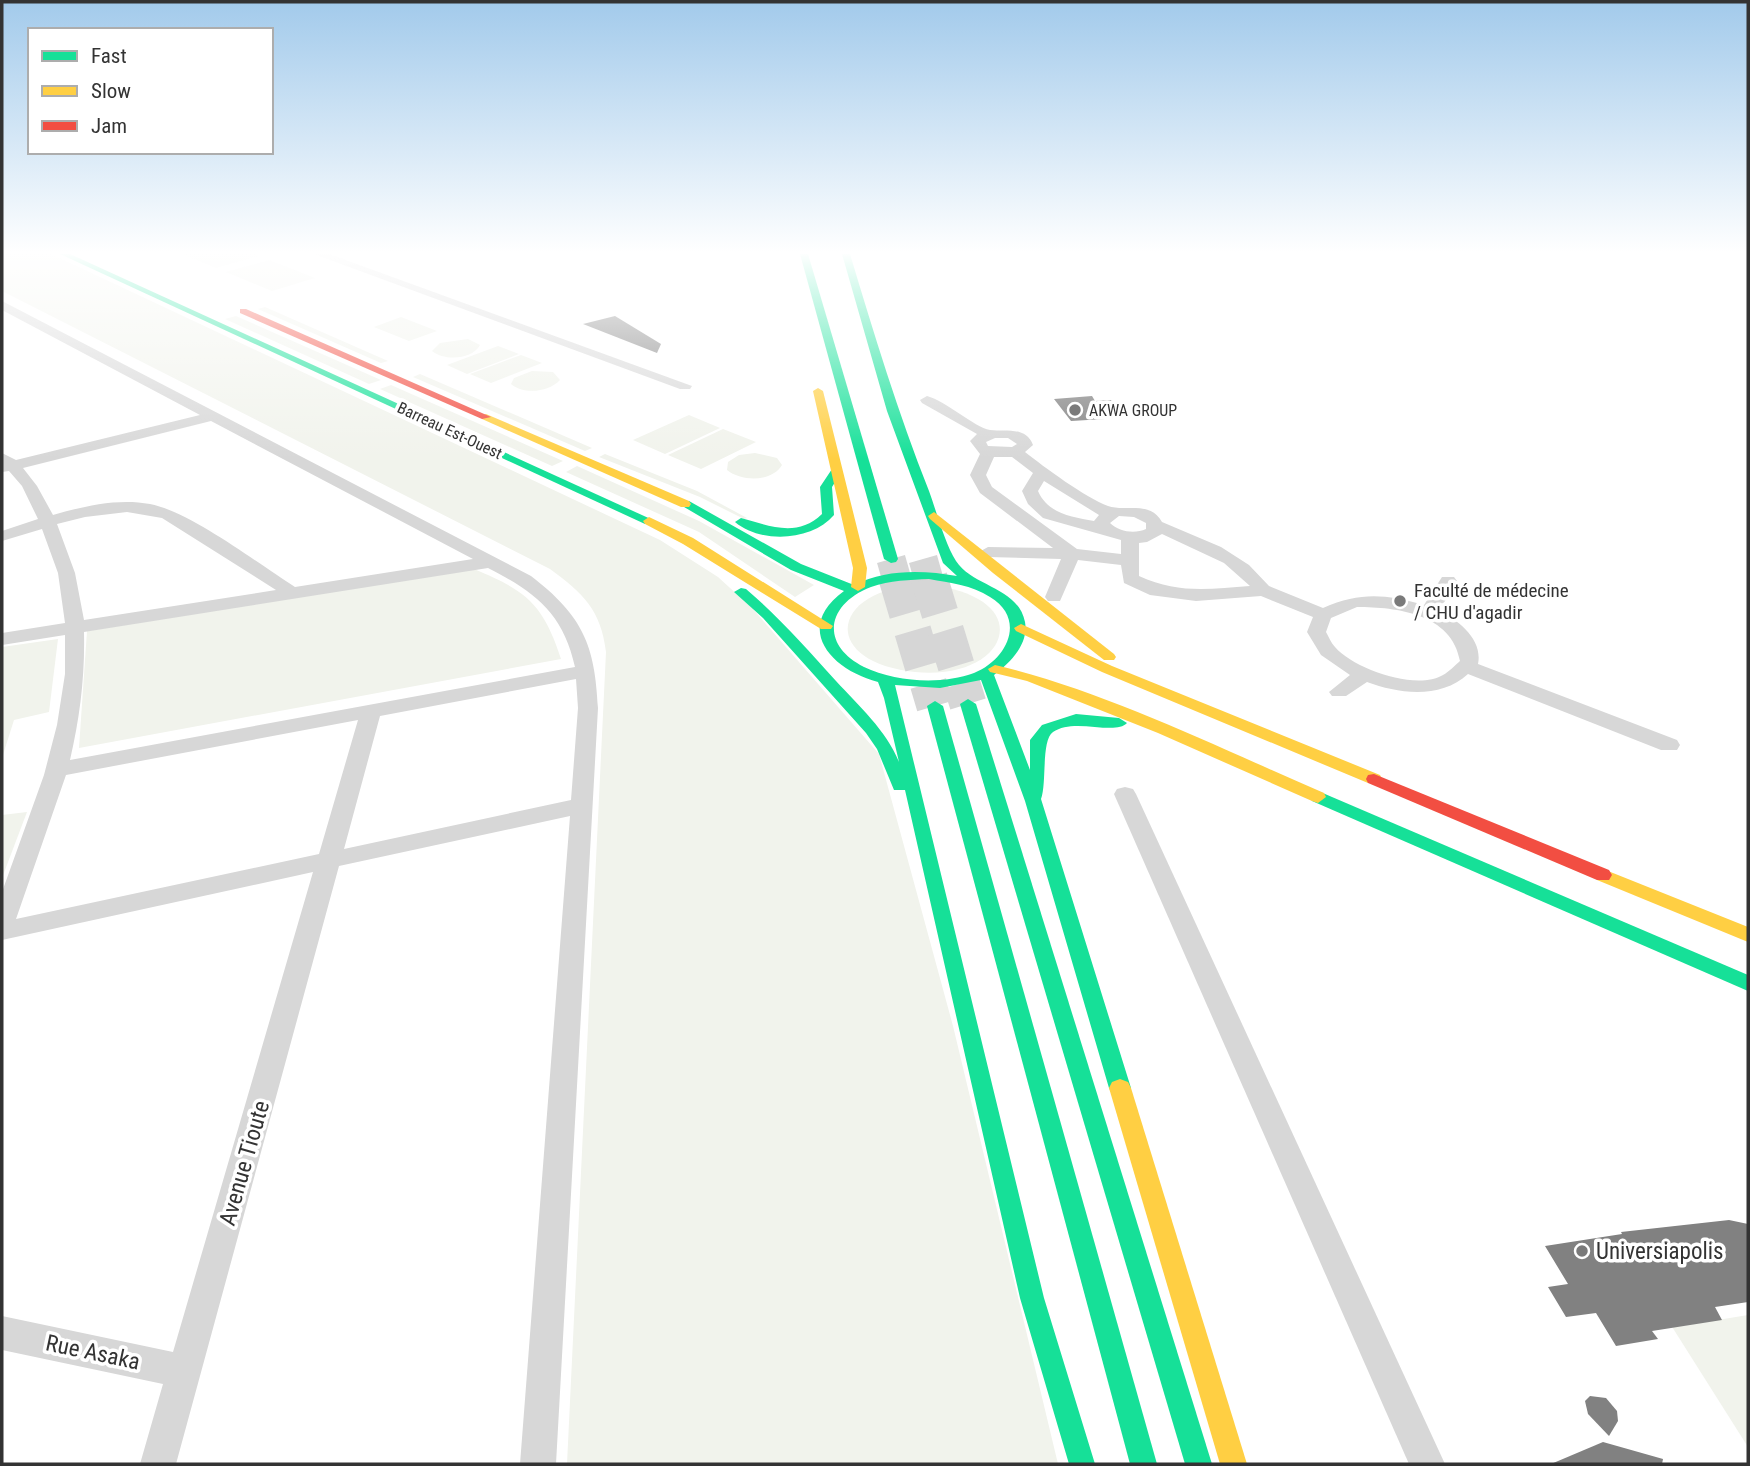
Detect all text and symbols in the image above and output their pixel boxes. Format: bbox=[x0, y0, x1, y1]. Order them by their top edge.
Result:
legend bbox=[28, 28, 273, 154]
text: Fast bbox=[91, 44, 127, 68]
text: Slow bbox=[91, 79, 131, 103]
text: Jam bbox=[91, 114, 127, 138]
street label: Barreau Est-Ouest bbox=[394, 398, 505, 463]
place label: AKWA GROUP bbox=[1089, 401, 1177, 420]
marker: AKWA GROUP bbox=[1067, 402, 1083, 418]
place label: Faculté de médecine / CHU d'agadir bbox=[1414, 579, 1569, 624]
marker: Faculté de médecine / CHU d'agadir bbox=[1392, 593, 1408, 609]
street label: Avenue Tioute bbox=[214, 1098, 275, 1229]
place label: Universiapolis bbox=[1596, 1238, 1724, 1265]
marker: Universiapolis bbox=[1574, 1243, 1590, 1259]
street label: Rue Asaka bbox=[43, 1329, 142, 1376]

